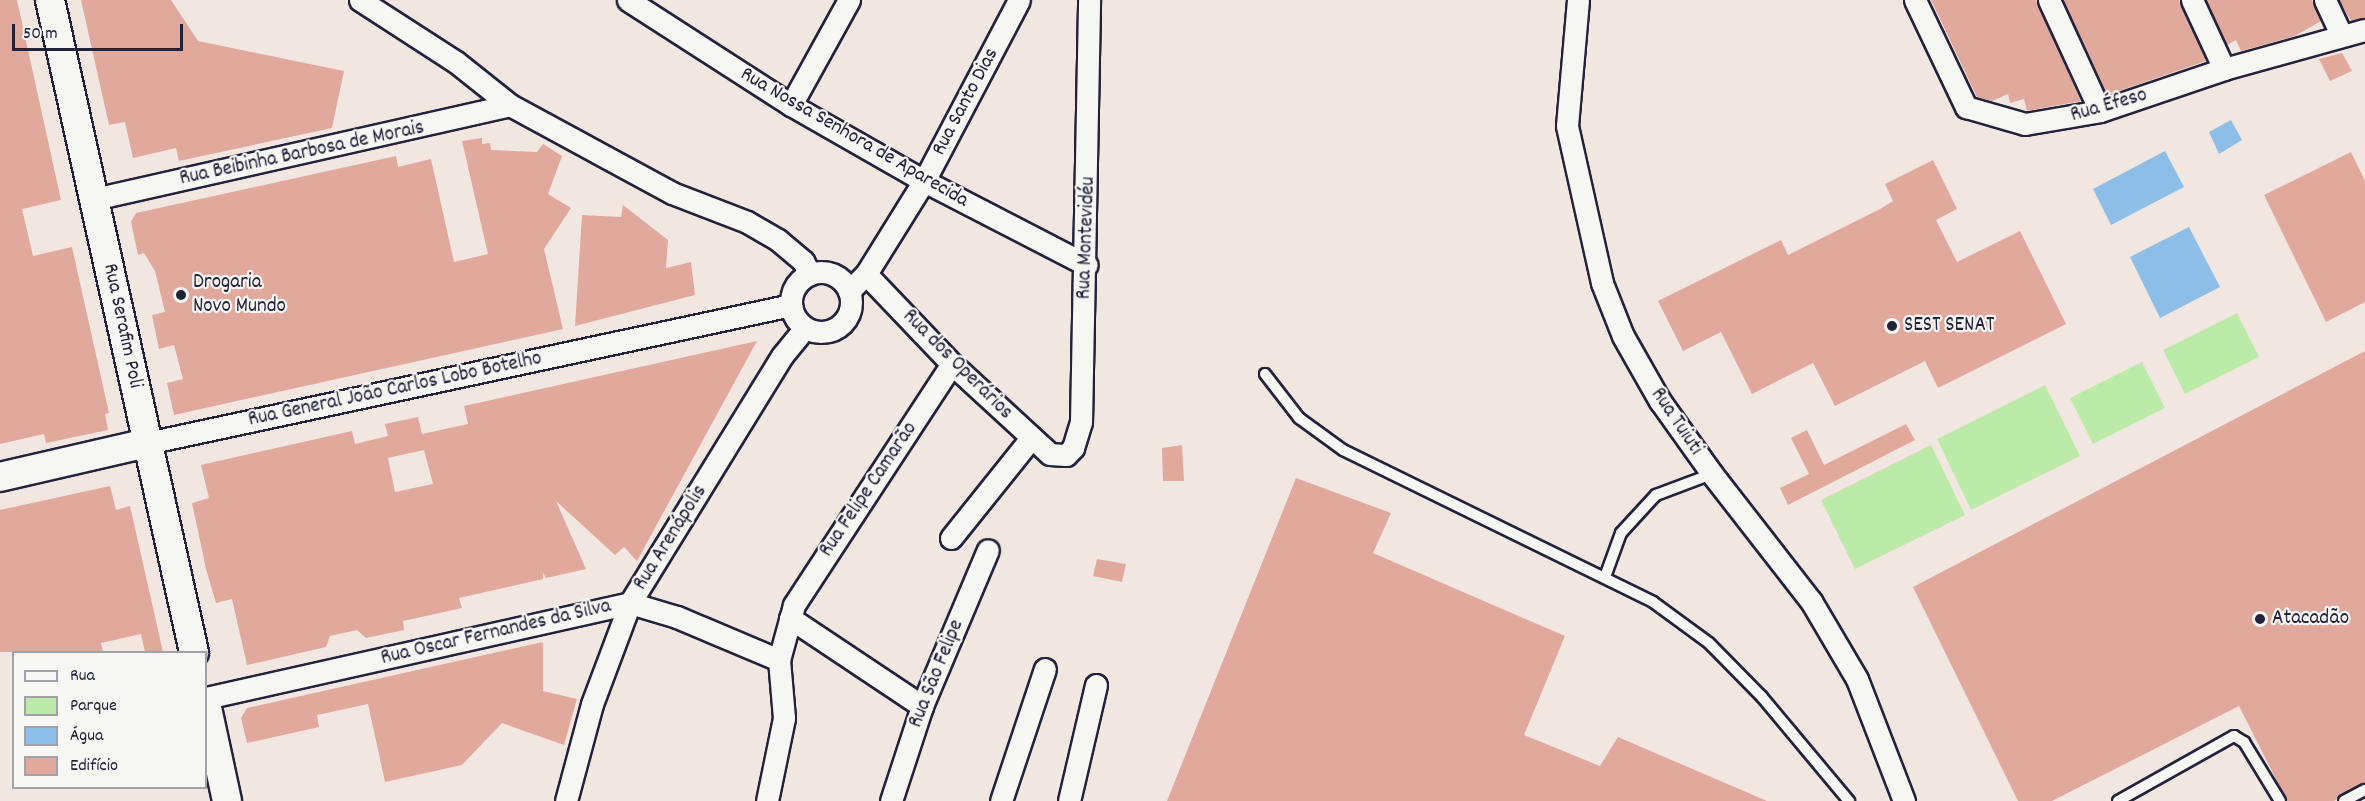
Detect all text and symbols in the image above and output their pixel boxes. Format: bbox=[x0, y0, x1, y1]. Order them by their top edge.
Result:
scale bar bbox=[15, 12, 186, 50]
text: 50 m bbox=[23, 22, 58, 47]
street label: Rua Santo Dias bbox=[927, 44, 1005, 160]
street label: Rua Nossa Senhora de Aparecida bbox=[735, 62, 973, 214]
street label: Rua Éfeso bbox=[2068, 83, 2150, 129]
street label: Rua Beibinha Barbosa de Morais bbox=[177, 116, 427, 192]
street label: Rua Montevidéu bbox=[1072, 176, 1102, 300]
street label: Rua Serafim Poli bbox=[97, 261, 147, 391]
place label: Drogaria Novo Mundo bbox=[193, 270, 286, 320]
marker: Drogaria Novo Mundo bbox=[174, 288, 188, 302]
street label: Rua dos Operários bbox=[897, 305, 1017, 425]
place label: SEST SENAT bbox=[1904, 313, 1994, 339]
marker: SEST SENAT bbox=[1885, 319, 1899, 333]
street label: Rua General João Carlos Lobo Botelho bbox=[246, 347, 544, 433]
street label: Rua Tuiuti bbox=[1644, 384, 1708, 460]
street label: Rua Felipe Camarão bbox=[815, 418, 923, 562]
street label: Rua Arenápolis bbox=[629, 481, 713, 595]
street label: Rua Oscar Fernandes da Silva bbox=[379, 594, 613, 672]
place label: Atacadão bbox=[2272, 606, 2349, 632]
marker: Atacadão bbox=[2253, 612, 2267, 626]
street label: Rua São Felipe bbox=[904, 616, 970, 732]
legend bbox=[12, 651, 207, 789]
text: Rua bbox=[70, 664, 95, 689]
text: Parque bbox=[70, 694, 117, 719]
text: Água bbox=[70, 724, 103, 749]
text: Edifício bbox=[70, 754, 118, 779]

